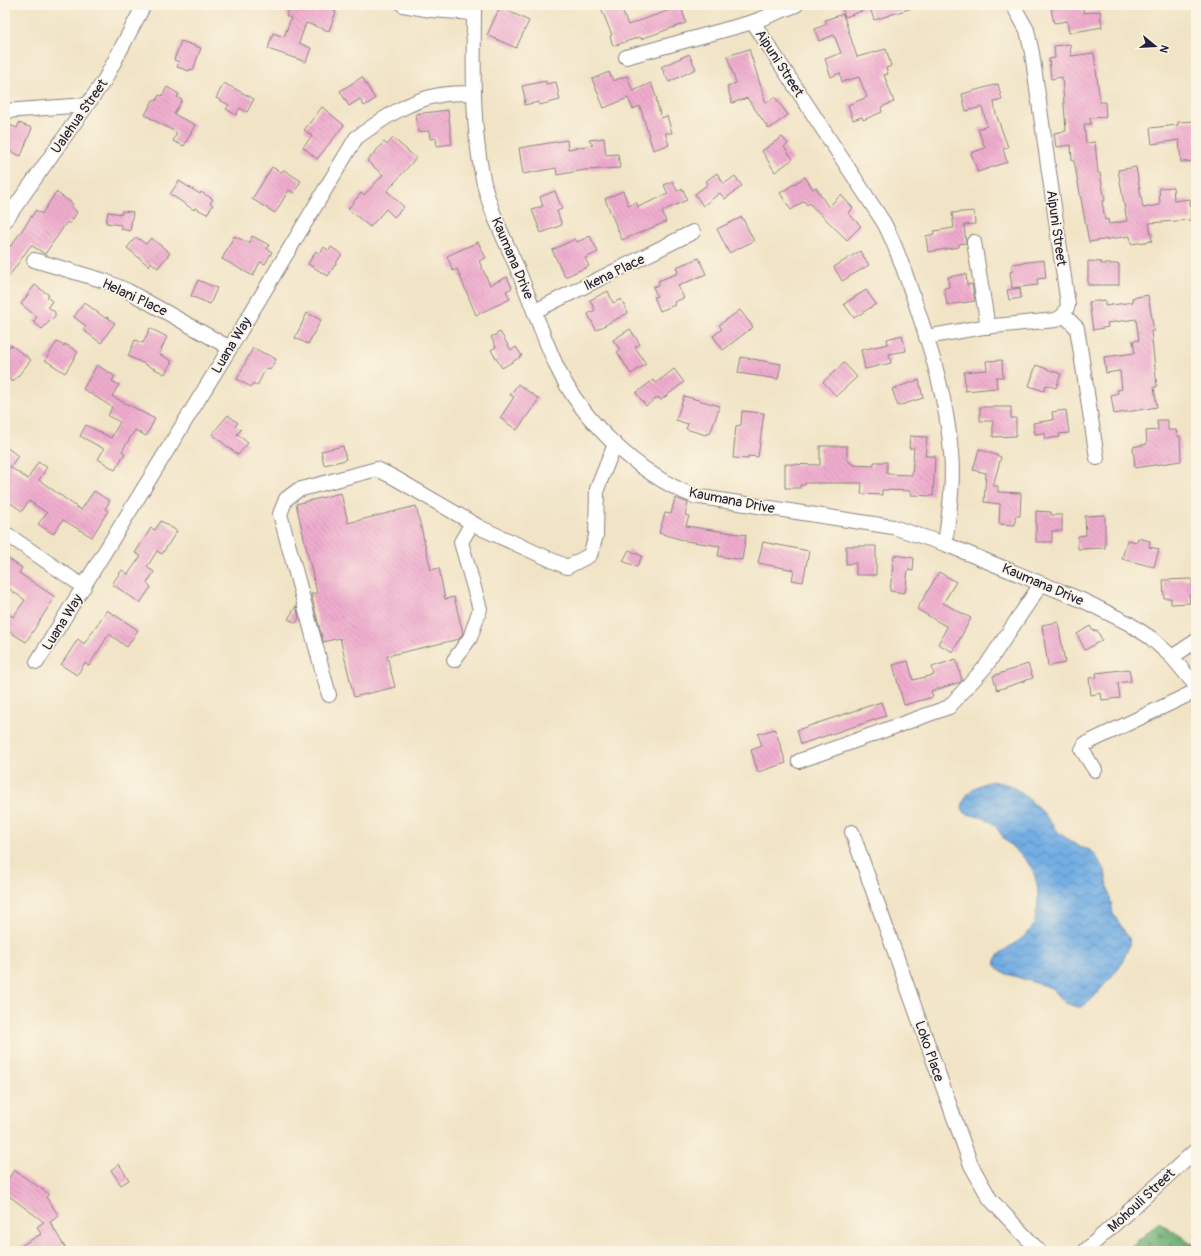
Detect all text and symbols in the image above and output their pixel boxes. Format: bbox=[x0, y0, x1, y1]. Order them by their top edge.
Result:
street label: Aipuni Street bbox=[752, 26, 808, 100]
north arrow bbox=[1135, 26, 1175, 66]
text: N bbox=[1157, 43, 1171, 55]
street label: Ualehua Street bbox=[47, 75, 112, 157]
street label: Aipuni Street bbox=[1043, 189, 1070, 268]
street label: Kaumana Drive bbox=[488, 215, 537, 302]
street label: Ikena Place bbox=[581, 250, 647, 294]
street label: Helani Place bbox=[100, 275, 170, 320]
street label: Luana Way bbox=[208, 314, 255, 377]
street label: Kaumana Drive bbox=[687, 484, 776, 517]
street label: Kaumana Drive bbox=[999, 560, 1086, 609]
street label: Luana Way bbox=[39, 591, 86, 653]
street label: Loko Place bbox=[911, 1018, 948, 1084]
street label: Mohouli Street bbox=[1104, 1165, 1179, 1236]

